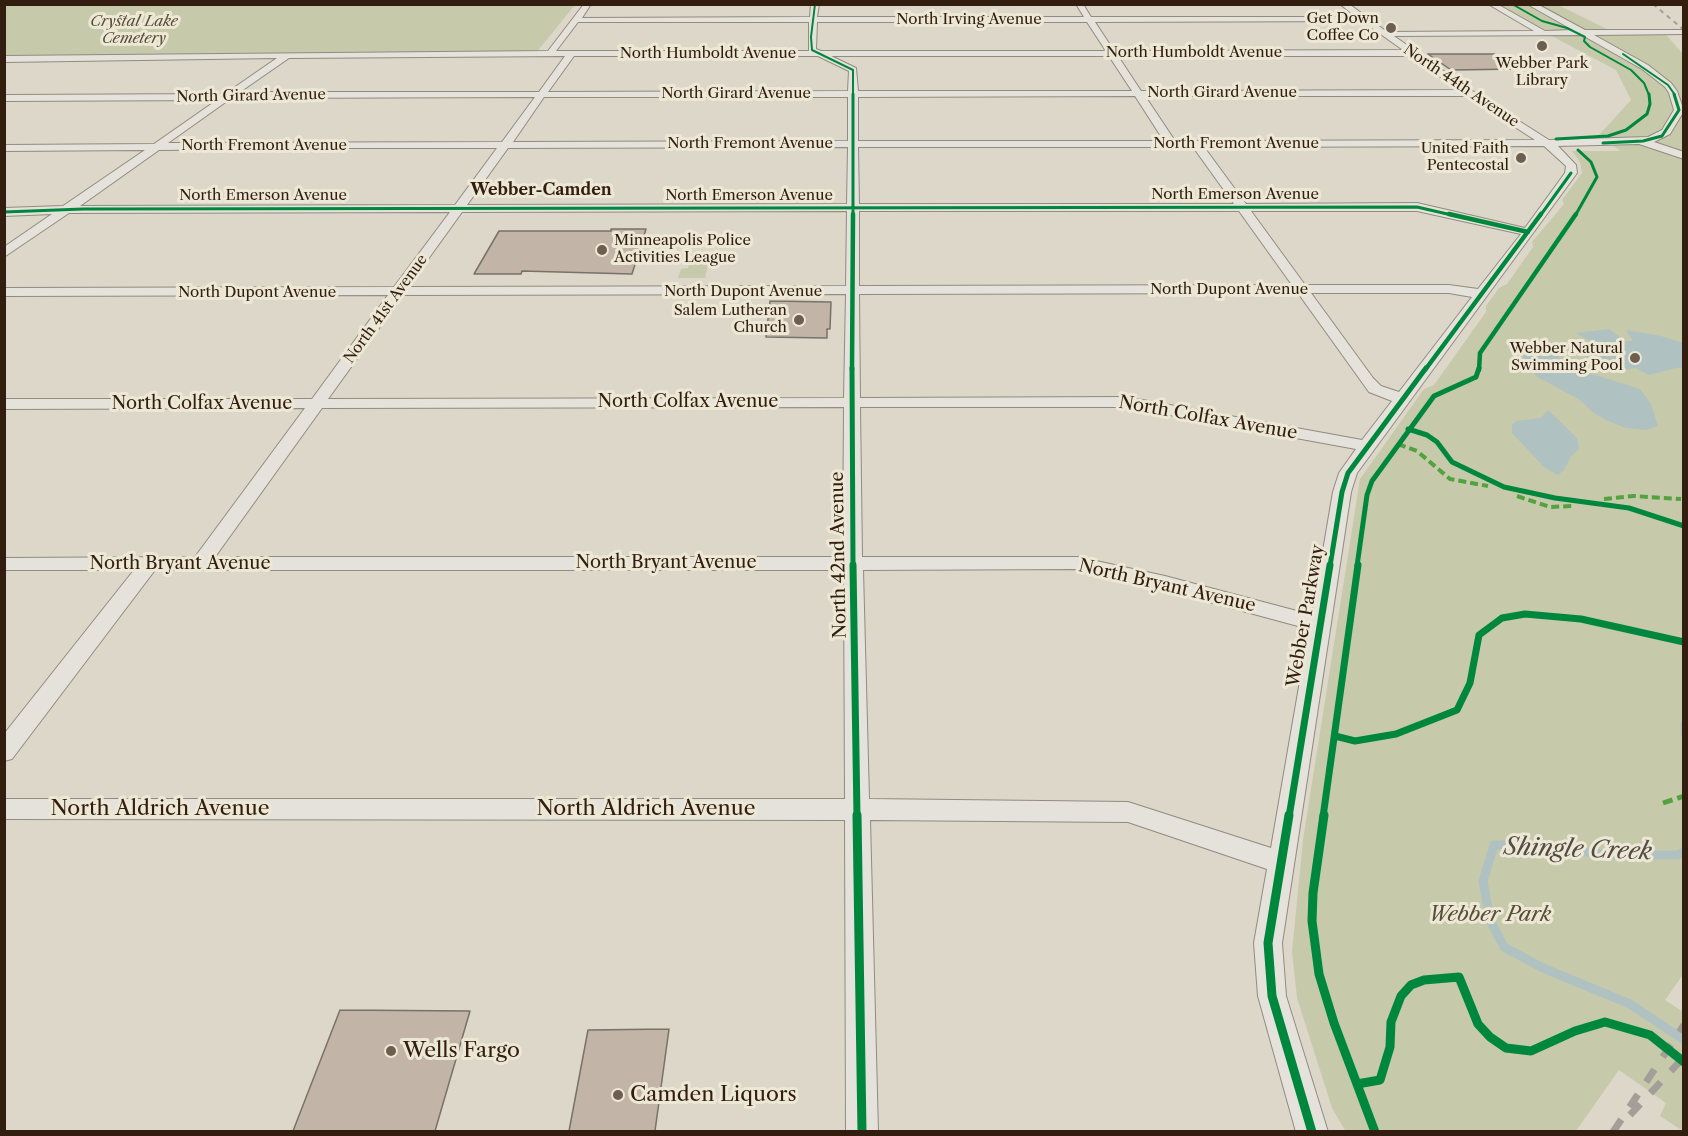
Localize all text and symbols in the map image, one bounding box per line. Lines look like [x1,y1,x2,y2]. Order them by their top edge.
place label: Get Down Coffee Co [1306,10,1379,45]
street label: North Irving Avenue [896,11,1042,29]
park label: Crystal Lake Cemetery [90,13,178,48]
marker: Get Down Coffee Co [1384,21,1398,35]
marker: Webber Park Library [1535,39,1549,53]
street label: North 44th Avenue [1400,41,1522,131]
street label: North Humboldt Avenue [1106,44,1282,62]
street label: North Humboldt Avenue [620,45,796,63]
place label: Webber Park Library [1496,55,1588,90]
street label: North Girard Avenue [1147,84,1297,102]
street label: North Girard Avenue [661,85,811,103]
street label: North Girard Avenue [176,86,326,106]
street label: North Fremont Avenue [667,135,833,153]
street label: North Fremont Avenue [1153,135,1319,153]
street label: North Fremont Avenue [181,137,347,155]
place label: United Faith Pentecostal [1421,140,1509,175]
marker: United Faith Pentecostal [1514,151,1528,165]
district label: Webber-Camden [470,180,612,200]
street label: North Emerson Avenue [1151,186,1319,204]
street label: North Emerson Avenue [179,187,347,205]
street label: North Emerson Avenue [665,187,833,205]
place label: Minneapolis Police Activities League [614,232,751,267]
marker: Minneapolis Police Activities League [595,243,609,257]
street label: North 41st Avenue [340,251,432,367]
street label: North Dupont Avenue [1150,281,1308,299]
street label: North Dupont Avenue [664,283,822,301]
street label: North Dupont Avenue [178,284,336,302]
place label: Salem Lutheran Church [674,302,787,337]
marker: Salem Lutheran Church [792,313,806,327]
place label: Webber Natural Swimming Pool [1510,340,1623,375]
marker: Webber Natural Swimming Pool [1628,351,1642,365]
street label: North Colfax Avenue [598,391,778,413]
street label: North Colfax Avenue [1117,392,1299,444]
street label: North Colfax Avenue [112,393,292,415]
street label: North 42nd Avenue [827,471,851,639]
street label: Webber Parkway [1283,543,1329,689]
street label: North Bryant Avenue [576,552,756,574]
street label: North Bryant Avenue [90,553,270,575]
street label: North Bryant Avenue [1076,555,1258,617]
street label: North Aldrich Avenue [51,796,269,822]
street label: North Aldrich Avenue [537,796,755,822]
water label: Shingle Creek [1504,833,1652,867]
park label: Webber Park [1429,902,1551,928]
place label: Wells Fargo [403,1038,520,1064]
marker: Wells Fargo [384,1044,398,1058]
place label: Camden Liquors [630,1082,797,1108]
marker: Camden Liquors [611,1088,625,1102]

